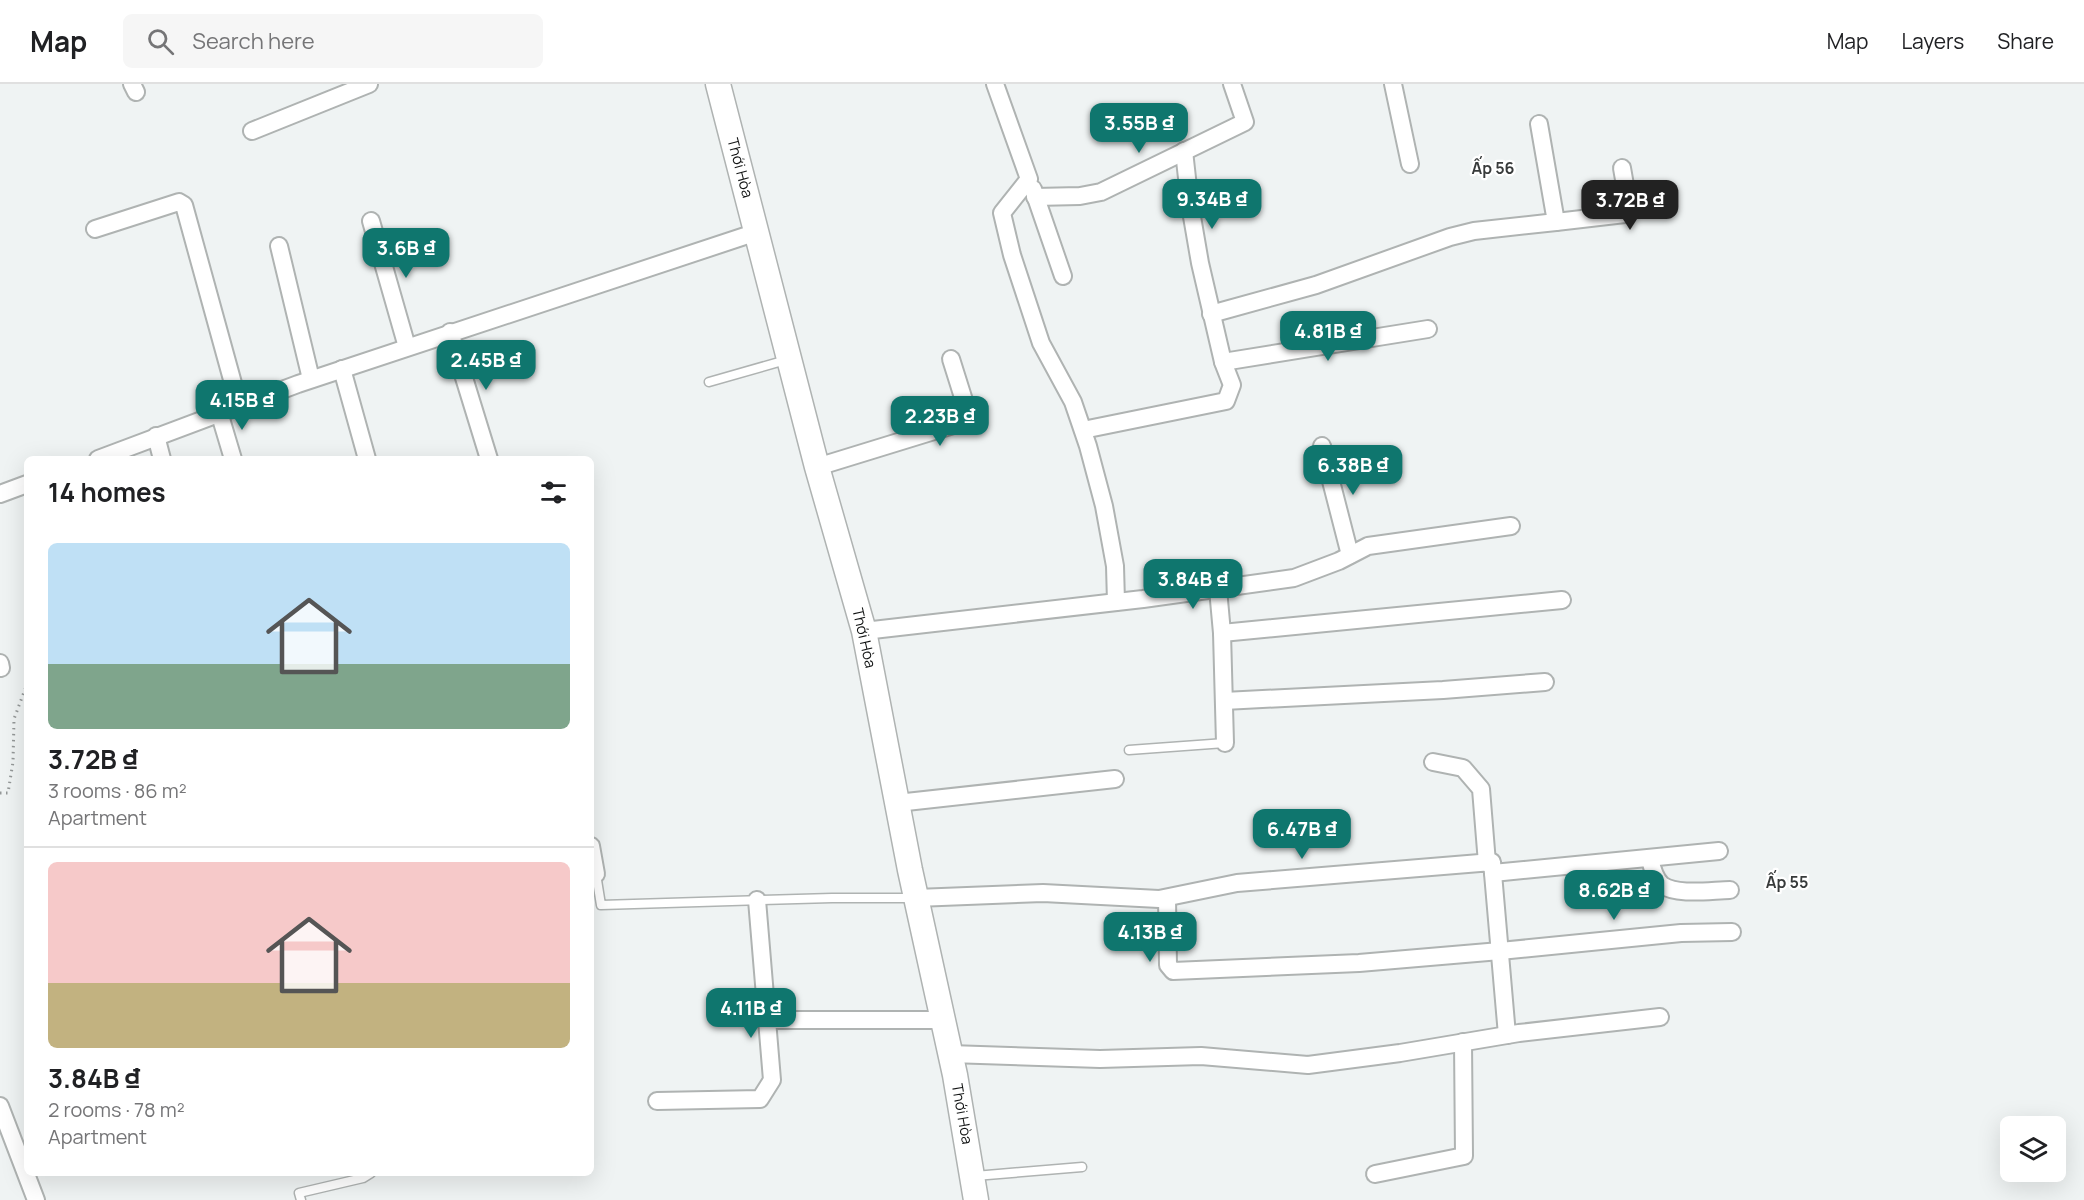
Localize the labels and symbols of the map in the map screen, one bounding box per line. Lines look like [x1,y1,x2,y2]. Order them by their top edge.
pin: 3.55B ₫ [1084,103,1194,154]
street label: Thới Hòa [722,136,759,200]
district label: Ấp 56 [1471,156,1515,179]
pin: 9.34B ₫ [1157,179,1267,230]
pin: 3.72B ₫ [1575,180,1685,231]
pin: 3.6B ₫ [357,228,455,279]
pin: 4.81B ₫ [1273,311,1383,362]
pin: 2.45B ₫ [431,340,541,391]
pin: 4.15B ₫ [187,380,297,431]
pin: 2.23B ₫ [885,396,995,447]
pin: 6.38B ₫ [1298,445,1408,496]
pin: 3.84B ₫ [1138,559,1248,610]
street label: Thới Hòa [847,606,882,670]
pin: 6.47B ₫ [1247,809,1357,860]
pin: 8.62B ₫ [1559,870,1669,921]
district label: Ấp 55 [1766,870,1808,893]
pin: 4.13B ₫ [1095,912,1205,963]
pin: 4.11B ₫ [696,988,806,1039]
street label: Thới Hòa [947,1082,978,1146]

